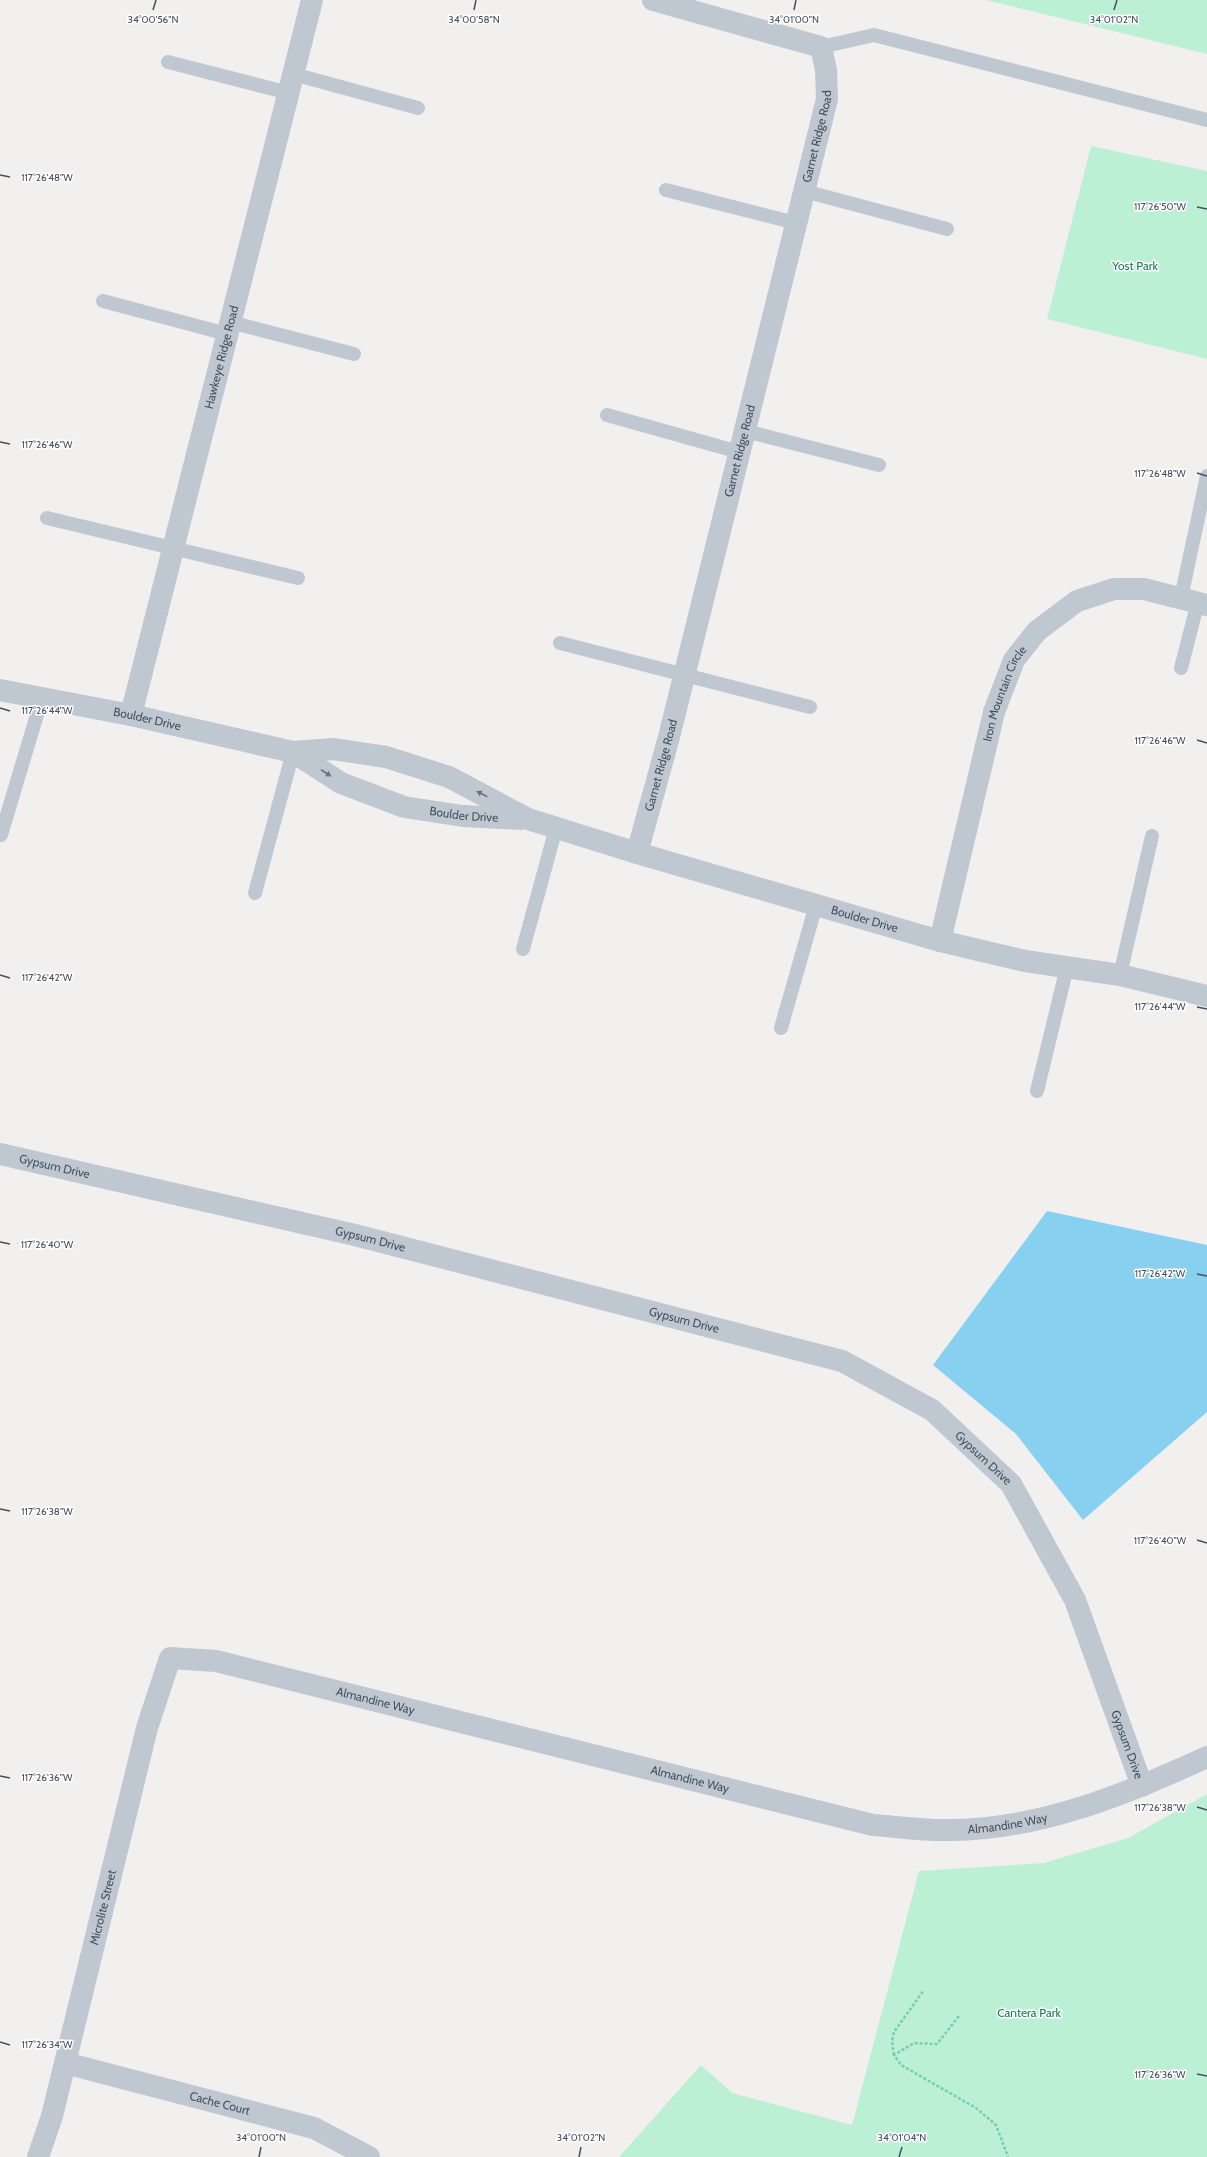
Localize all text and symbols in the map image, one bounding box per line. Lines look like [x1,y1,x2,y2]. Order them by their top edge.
text: 34°00'56"N [127,13,179,26]
text: 34°00'58"N [448,13,500,26]
text: 34°01'00"N [769,13,819,26]
text: 34°01'02"N [1090,13,1138,26]
street label: Garnet Ridge Road [799,90,834,184]
text: 117°26'48"W [21,171,73,184]
text: 117°26'50"W [1134,200,1187,213]
park label: Yost Park [1111,258,1158,273]
street label: Hawkeye Ridge Road [201,304,241,410]
street label: Garnet Ridge Road [721,403,758,499]
text: 117°26'46"W [21,438,73,451]
text: 117°26'48"W [1134,467,1186,480]
street label: Iron Mountain Circle [979,643,1029,743]
text: 117°26'44"W [21,704,73,717]
street label: Boulder Drive [112,704,183,733]
street label: Garnet Ridge Road [641,718,680,813]
text: 117°26'46"W [1134,734,1186,747]
one-way arrow [320,770,332,777]
one-way arrow [476,791,487,797]
street label: Boulder Drive [429,803,499,825]
street label: Boulder Drive [829,902,900,935]
text: 117°26'42"W [22,971,73,984]
text: 117°26'44"W [1134,1000,1186,1013]
street label: Gypsum Drive [18,1151,92,1181]
street label: Gypsum Drive [334,1223,407,1255]
text: 117°26'40"W [21,1238,74,1251]
text: 117°26'42"W [1135,1267,1186,1280]
street label: Gypsum Drive [647,1303,721,1336]
street label: Gypsum Drive [952,1428,1015,1488]
text: 117°26'38"W [21,1505,73,1518]
text: 117°26'40"W [1134,1534,1187,1547]
street label: Almandine Way [335,1683,416,1717]
street label: Gypsum Drive [1108,1708,1147,1781]
street label: Almandine Way [649,1762,731,1796]
text: 117°26'36"W [22,1771,73,1784]
text: 117°26'38"W [1134,1801,1186,1814]
street label: Almandine Way [967,1809,1049,1836]
street label: Microlite Street [86,1868,119,1947]
park label: Cantera Park [997,2005,1061,2020]
text: 117°26'34"W [22,2038,73,2051]
text: 117°26'36"W [1135,2068,1186,2081]
street label: Cache Court [188,2088,252,2118]
text: 34°01'00"N [236,2131,286,2144]
text: 34°01'02"N [557,2131,605,2144]
text: 34°01'04"N [878,2131,926,2144]

